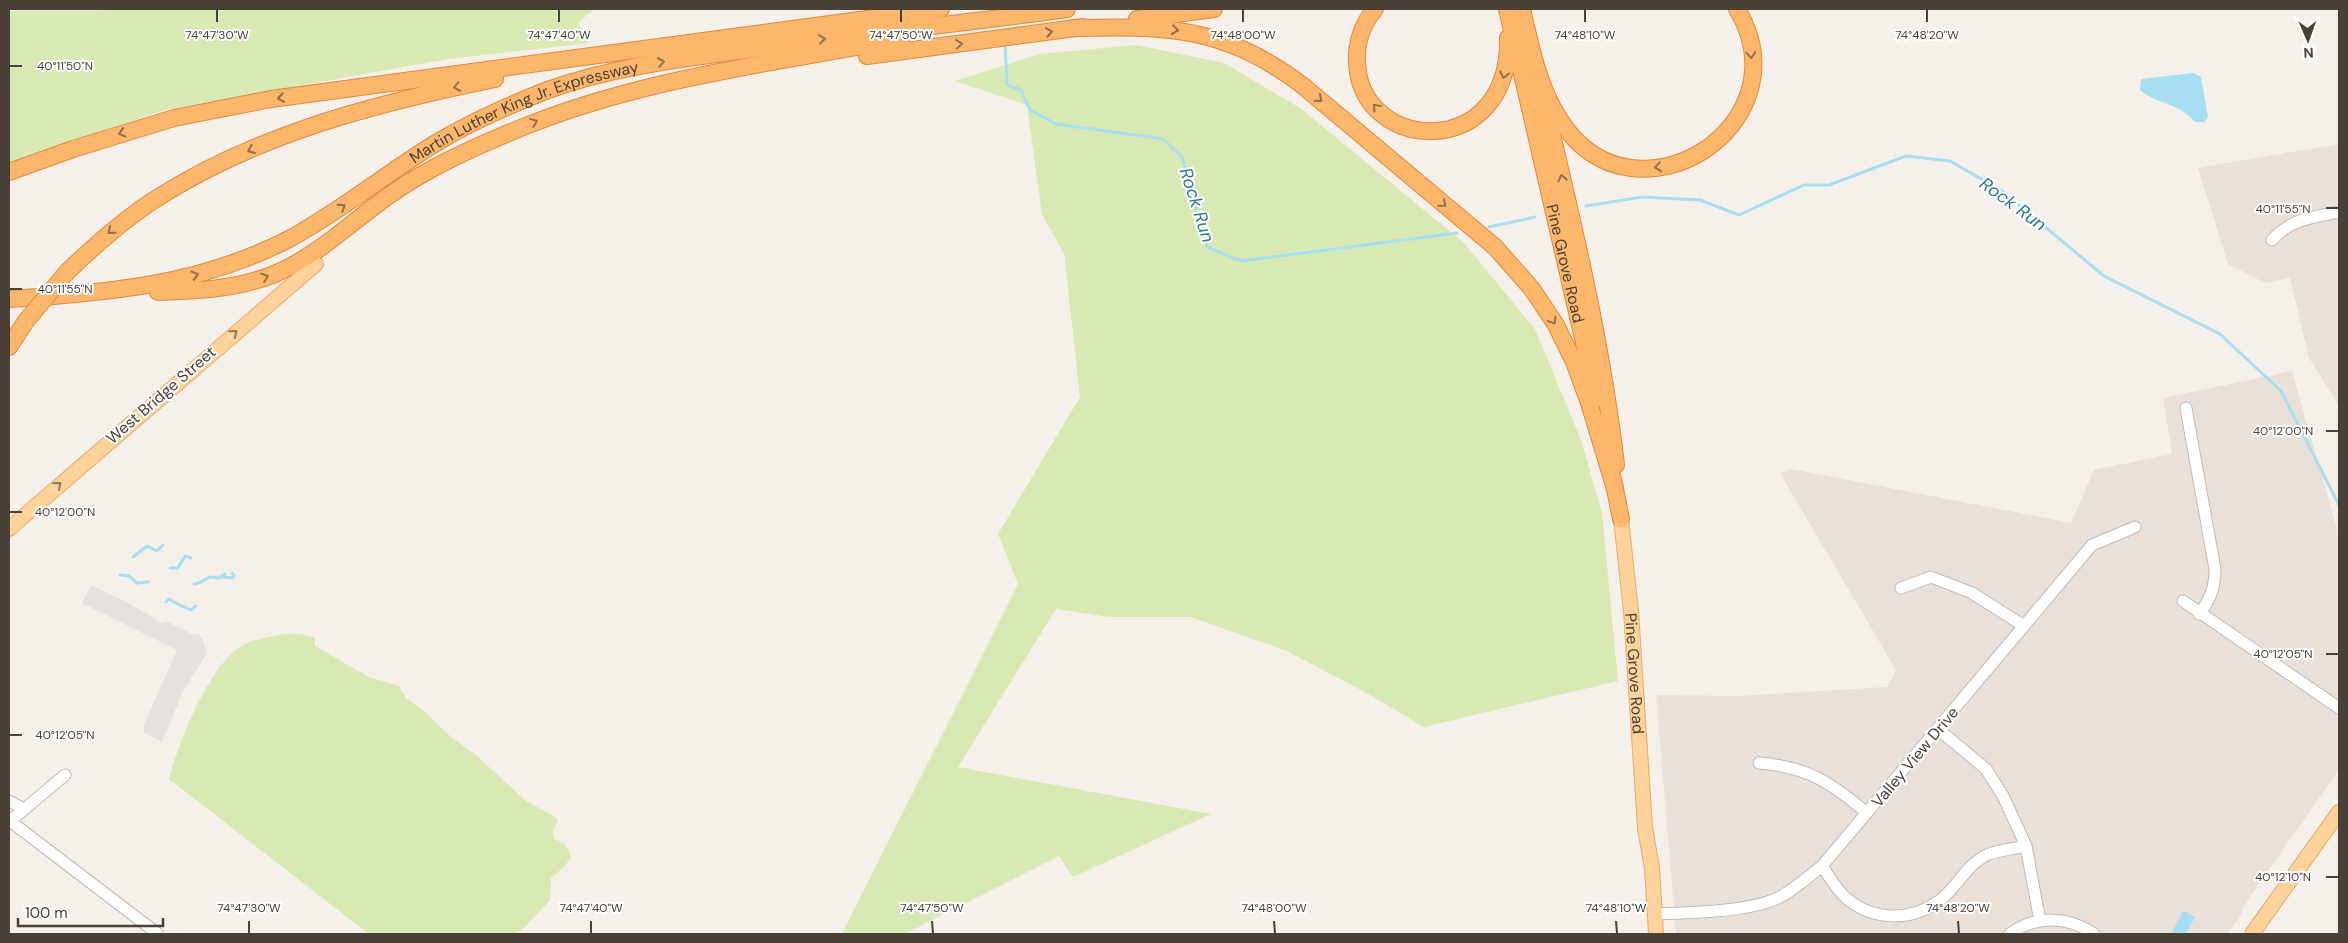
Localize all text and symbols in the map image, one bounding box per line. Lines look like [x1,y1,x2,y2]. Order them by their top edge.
north arrow [2283,15,2333,65]
one-way arrow [1170,24,1179,34]
text: 74°47'30"W [185,27,249,43]
text: 74°47'40"W [527,27,591,43]
text: 74°47'50"W [869,27,933,43]
one-way arrow [1044,27,1053,37]
text: 74°48'00"W [1210,27,1276,43]
text: 74°48'10"W [1555,27,1616,43]
text: 74°48'20"W [1895,27,1959,43]
one-way arrow [818,35,827,45]
one-way arrow [955,39,963,50]
text: N [2303,44,2314,62]
one-way arrow [1746,51,1757,59]
street label: Martin Luther King Jr. Expressway [405,56,640,168]
one-way arrow [657,57,666,67]
text: 40°11'50"N [37,58,93,74]
one-way arrow [1500,70,1510,78]
one-way arrow [452,81,461,92]
one-way arrow [276,92,285,102]
one-way arrow [1313,93,1322,102]
one-way arrow [1373,104,1382,113]
one-way arrow [529,118,538,129]
one-way arrow [119,127,127,137]
one-way arrow [247,143,256,154]
one-way arrow [1654,161,1662,172]
water label: Rock Run [1174,165,1220,245]
water label: Rock Run [1975,172,2051,236]
one-way arrow [1557,173,1568,182]
one-way arrow [1438,198,1447,207]
text: 40°11'55"N [2256,201,2310,217]
street label: Pine Grove Road [1542,202,1590,325]
one-way arrow [337,204,346,214]
one-way arrow [108,226,117,235]
one-way arrow [191,270,199,281]
one-way arrow [261,273,269,283]
text: 40°11'55"N [38,281,92,297]
one-way arrow [1547,316,1557,325]
one-way arrow [228,330,237,338]
street label: West Bridge Street [102,342,220,448]
text: 40°12'00"N [2253,423,2313,439]
one-way arrow [53,482,62,491]
text: 40°12'00"N [35,504,95,520]
street label: Pine Grove Road [1621,612,1649,734]
text: 40°12'05"N [2253,646,2313,662]
street label: Valley View Drive [1867,702,1963,812]
text: 40°12'05"N [35,727,95,743]
text: 40°12'10"N [2255,869,2311,885]
scale bar [18,896,162,928]
text: 74°47'30"W [217,900,281,916]
text: 74°47'40"W [559,900,623,916]
text: 74°47'50"W [900,900,964,916]
text: 74°48'00"W [1241,900,1307,916]
text: 74°48'10"W [1586,900,1647,916]
text: 74°48'20"W [1926,900,1990,916]
text: 100 m [25,903,68,923]

